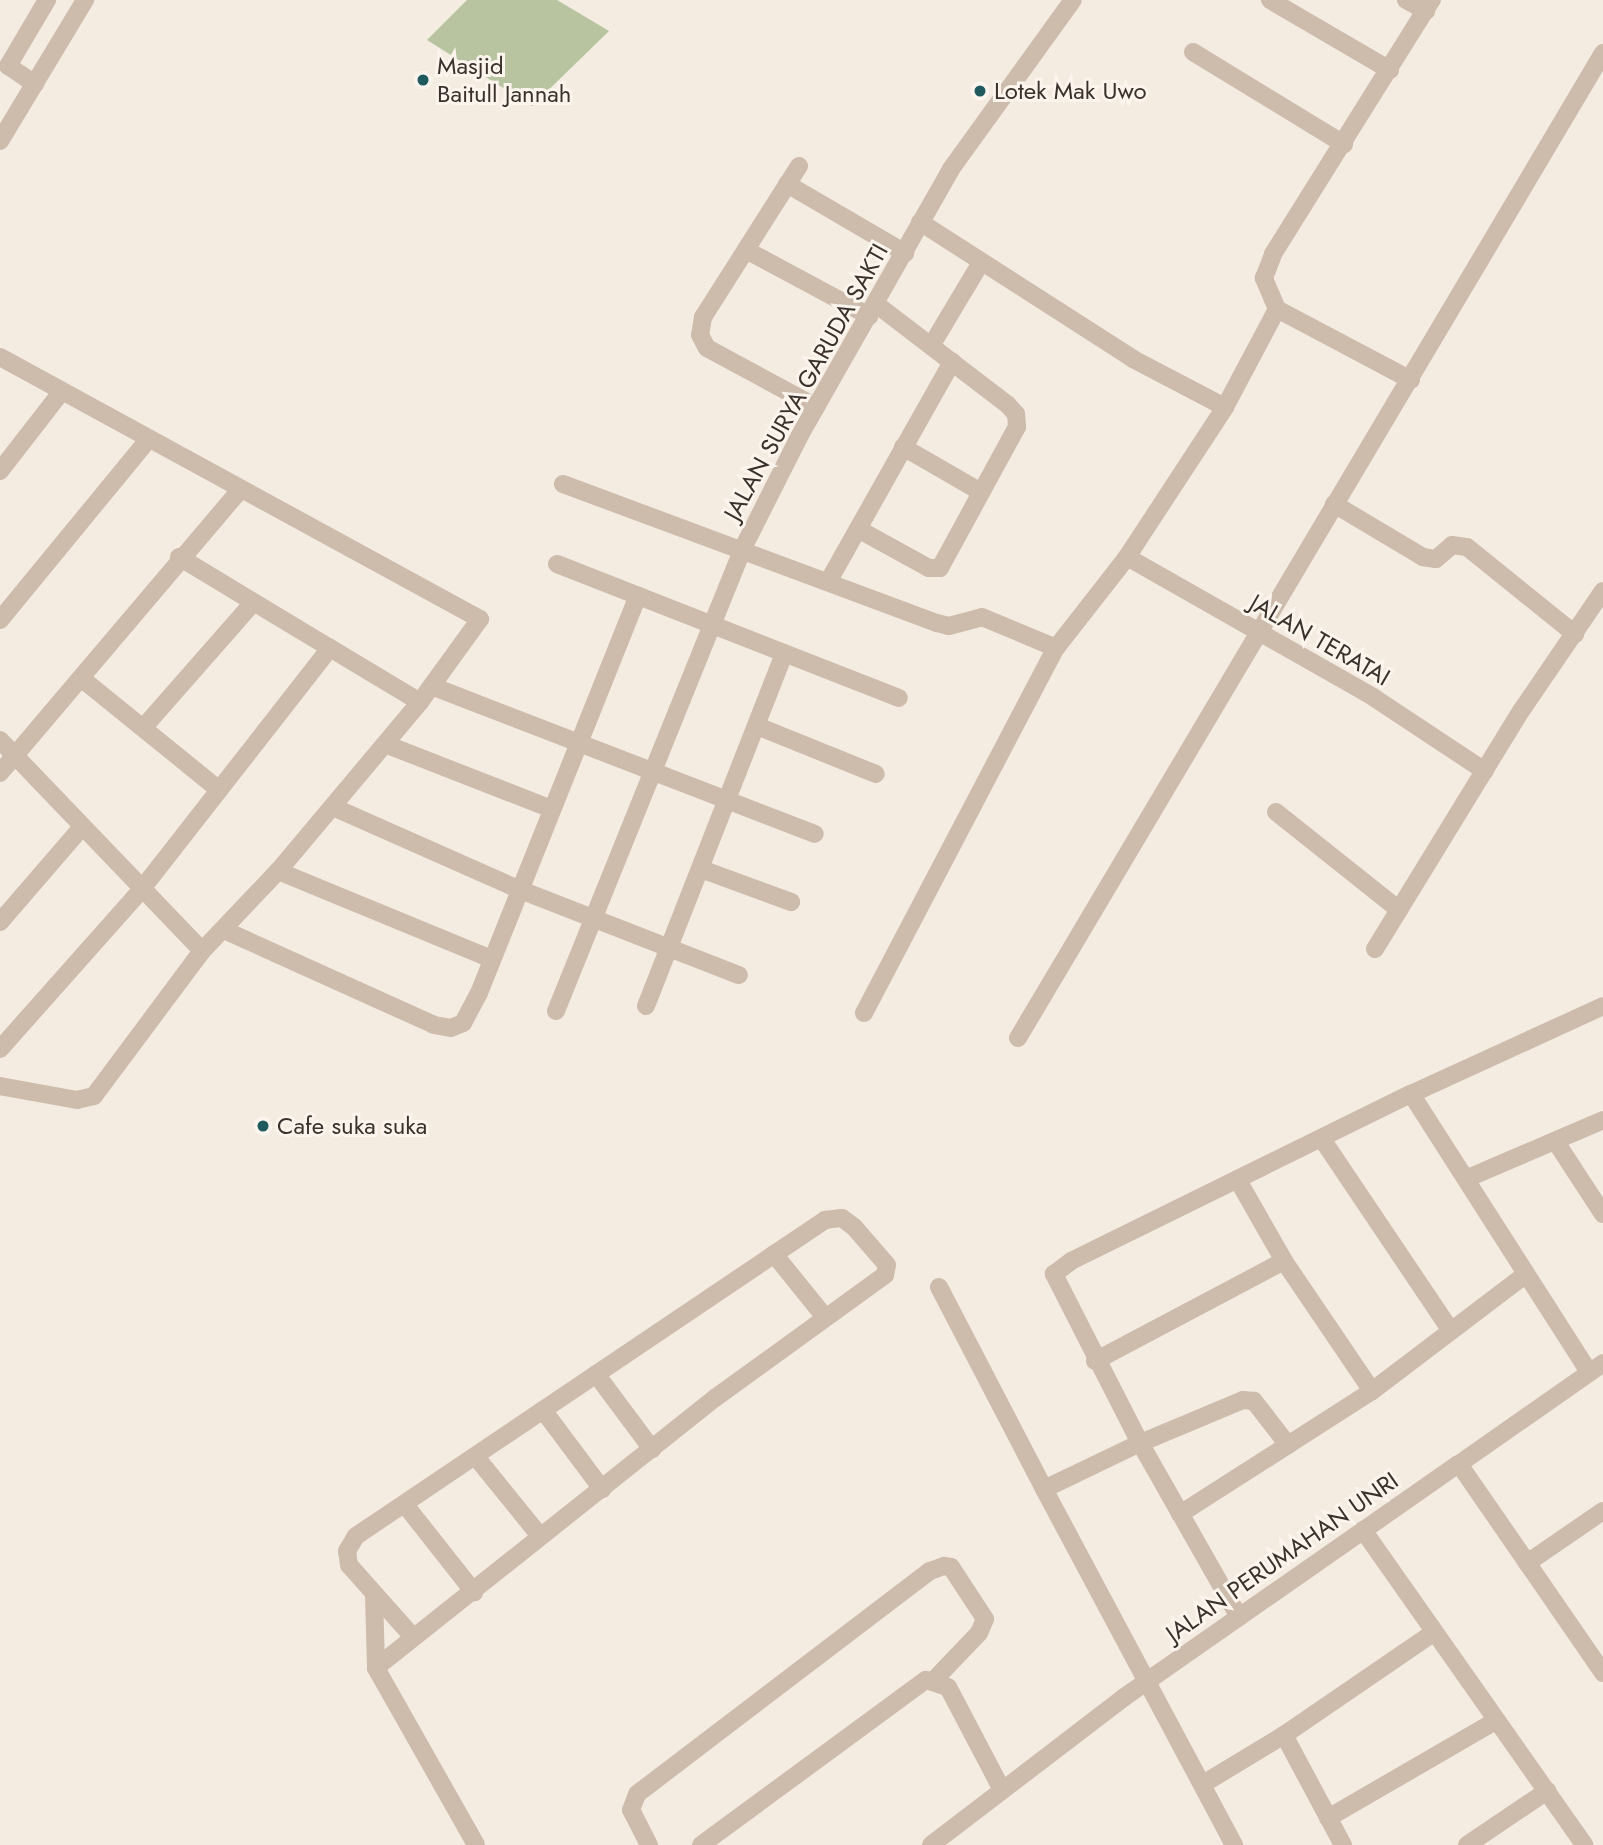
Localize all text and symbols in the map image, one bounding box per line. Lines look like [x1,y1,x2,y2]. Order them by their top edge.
place label: Masjid Baitull Jannah [437,52,571,108]
marker: Masjid Baitull Jannah [415,72,431,88]
place label: Lotek Mak Uwo [994,77,1147,105]
marker: Lotek Mak Uwo [972,83,988,99]
street label: JALAN SURYA GARUDA SAKTI [718,239,894,525]
street label: JALAN TERATAI [1245,588,1395,692]
place label: Cafe suka suka [277,1112,427,1140]
marker: Cafe suka suka [255,1118,271,1134]
street label: JALAN PERUMAHAN UNRI [1160,1466,1404,1648]

